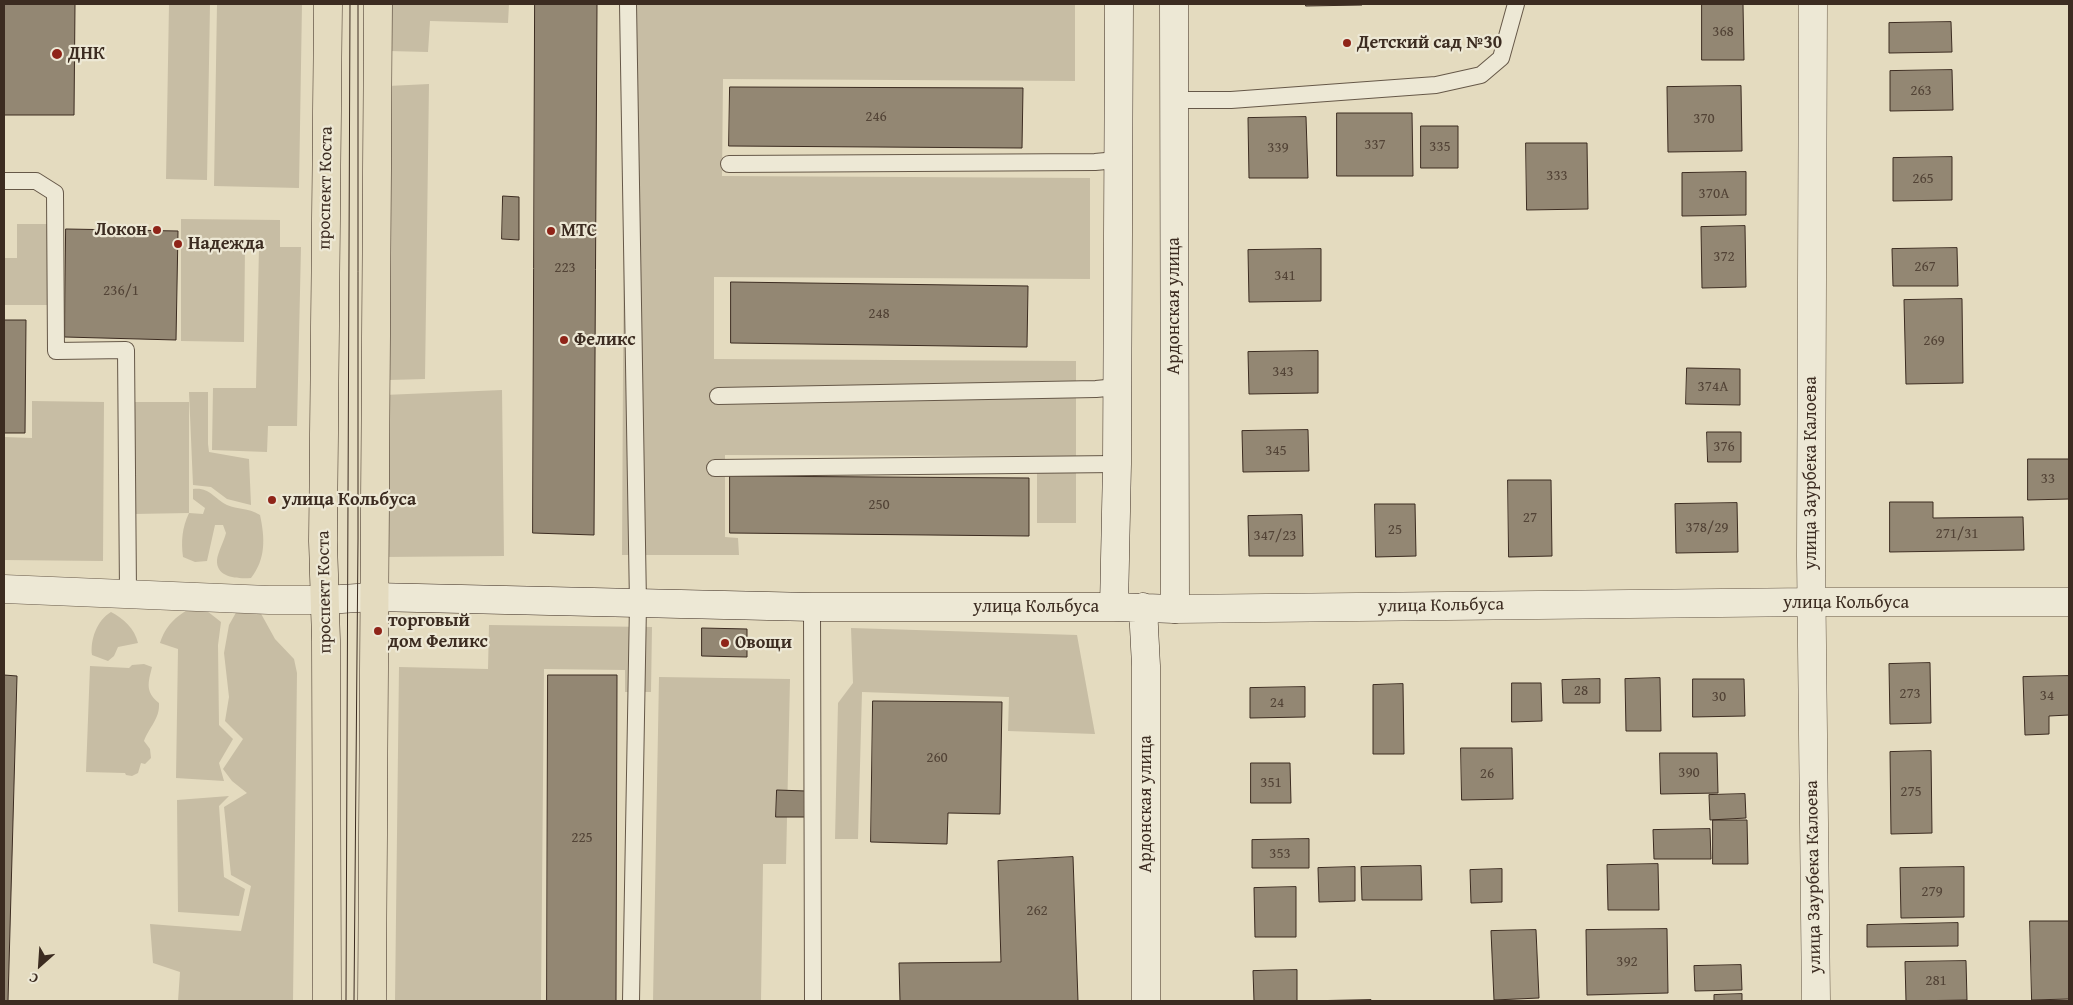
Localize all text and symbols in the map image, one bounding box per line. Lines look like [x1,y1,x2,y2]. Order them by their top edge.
house number: 368 [1712,23,1734,41]
place label: Детский сад №30 [1357,32,1502,54]
marker: Детский сад №30 [1341,37,1353,49]
place label: ДНК [68,43,105,65]
marker: ДНК [50,47,64,61]
house number: 263 [1910,82,1932,100]
house number: 246 [865,108,887,126]
house number: 370 [1693,110,1715,128]
street label: проспект Коста [314,126,338,250]
house number: 337 [1364,136,1386,154]
house number: 335 [1429,138,1451,156]
house number: 339 [1267,139,1289,157]
house number: 333 [1546,167,1568,185]
house number: 265 [1912,170,1934,188]
house number: 370А [1699,185,1729,203]
place label: Локон [94,219,147,241]
place label: МТС [561,220,597,242]
marker: Локон [151,224,163,236]
marker: МТС [545,225,557,237]
place label: Надежда [188,233,264,255]
street label: Ардонская улица [1163,237,1185,375]
marker: Надежда [172,238,184,250]
house number: 372 [1713,248,1735,266]
house number: 267 [1914,258,1936,276]
house number: 223 [554,259,576,277]
house number: 341 [1274,267,1296,285]
house number: 236/1 [103,282,139,300]
house number: 248 [868,305,890,323]
place label: Феликс [574,329,636,351]
house number: 269 [1923,332,1945,350]
marker: Феликс [558,334,570,346]
house number: 343 [1272,363,1294,381]
street label: улица Заурбека Калоева [1800,376,1822,570]
house number: 374А [1698,378,1728,396]
house number: 376 [1713,438,1735,456]
house number: 345 [1265,442,1287,460]
house number: 33 [2041,470,2055,488]
place label: улица Кольбуса [282,489,416,511]
marker: улица Кольбуса [266,494,278,506]
house number: 250 [868,496,890,514]
house number: 27 [1523,509,1537,527]
house number: 378/29 [1685,519,1729,537]
house number: 25 [1388,521,1402,539]
house number: 271/31 [1935,525,1979,543]
house number: 347/23 [1253,527,1297,545]
street label: проспект Коста [313,530,337,654]
street label: улица Кольбуса [1783,592,1909,614]
street label: улица Кольбуса [1378,594,1504,618]
street label: улица Кольбуса [973,596,1099,618]
place label: торговый дом Феликс [388,610,488,652]
marker: торговый дом Феликс [372,625,384,637]
place label: Овощи [735,632,792,654]
marker: Овощи [719,637,731,649]
house number: 28 [1574,682,1588,700]
house number: 273 [1899,685,1921,703]
house number: 34 [2040,687,2054,705]
house number: 30 [1712,688,1726,706]
house number: 24 [1270,694,1284,712]
street label: Ардонская улица [1135,735,1157,873]
house number: 260 [926,749,948,767]
house number: 390 [1678,764,1700,782]
house number: 26 [1480,765,1494,783]
house number: 351 [1260,774,1282,792]
street label: улица Заурбека Калоева [1802,780,1826,974]
house number: 275 [1900,783,1922,801]
house number: 225 [571,829,593,847]
house number: 353 [1269,845,1291,863]
house number: 279 [1921,883,1943,901]
house number: 262 [1026,902,1048,920]
north arrow [15,940,65,990]
house number: 392 [1616,953,1638,971]
text: С [25,968,41,989]
house number: 281 [1925,972,1947,990]

